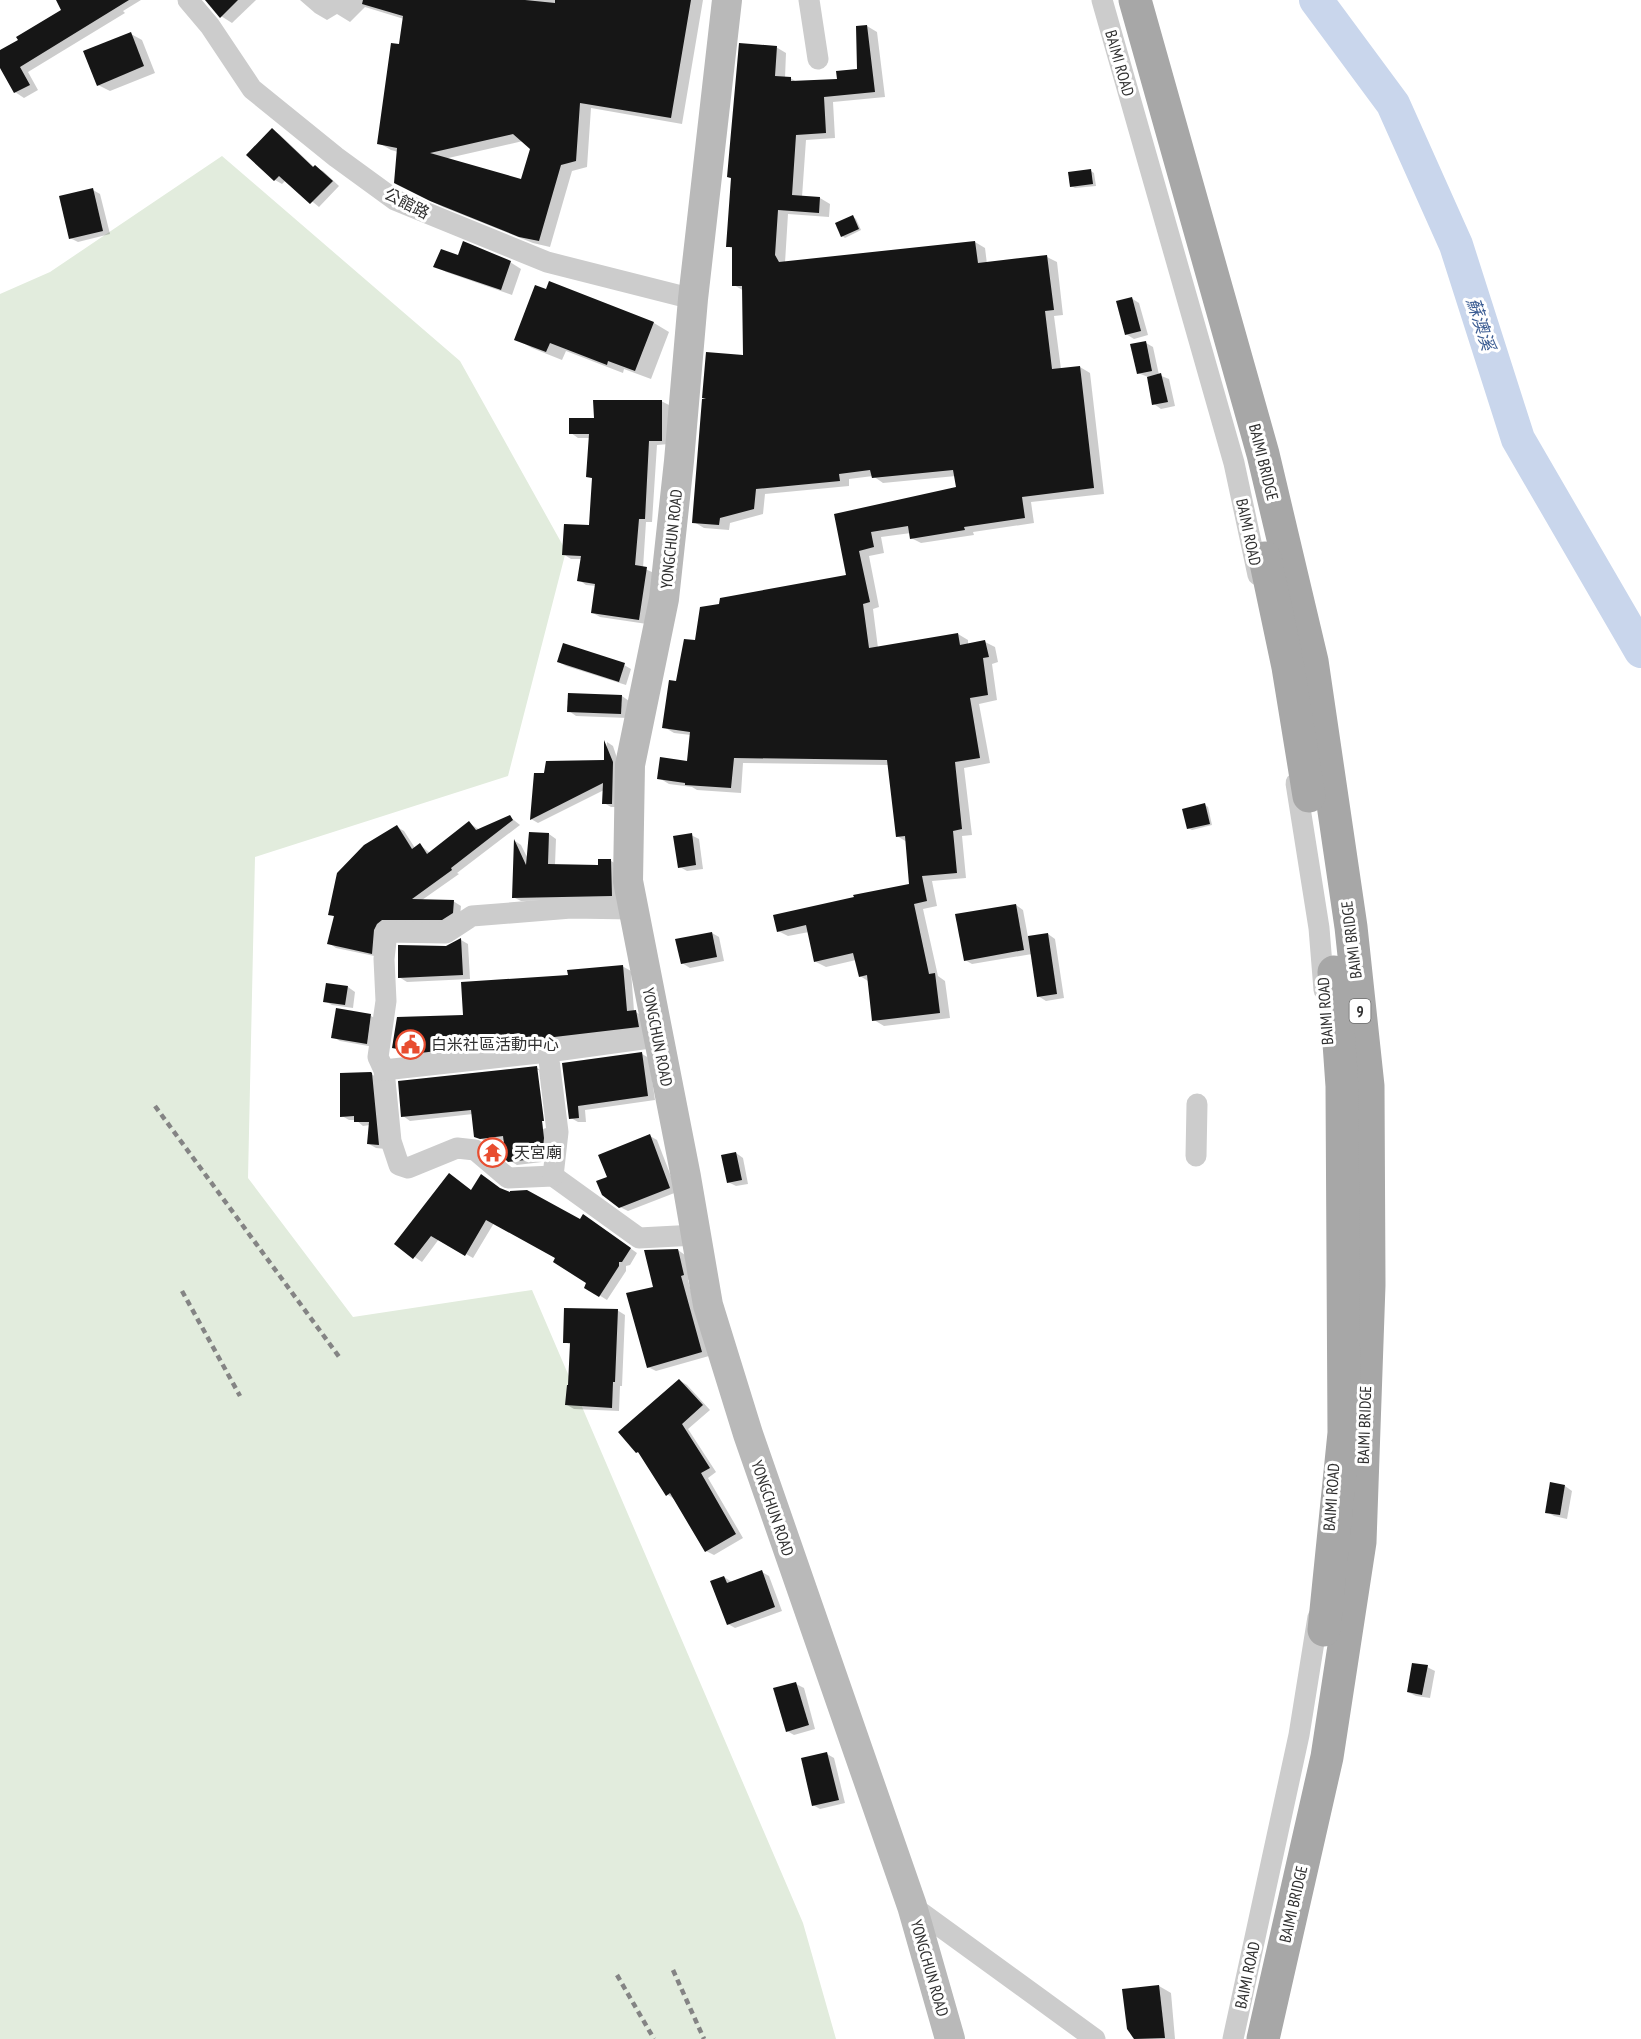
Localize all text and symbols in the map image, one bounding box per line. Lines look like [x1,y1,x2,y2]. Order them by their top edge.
street label: BAIMI ROAD [1101,28,1139,98]
street label: 公館路 [381,183,433,223]
water label: 蘇澳溪 [1462,295,1501,356]
street label: BAIMI BRIDGE [1245,422,1283,502]
street label: YONGCHUN ROAD [656,488,686,590]
street label: BAIMI ROAD [1232,497,1266,567]
street label: BAIMI BRIDGE [1336,900,1366,980]
street label: BAIMI ROAD [1313,976,1337,1046]
street label: YONGCHUN ROAD [639,986,677,1088]
road number: 9 [1350,999,1370,1023]
public building icon: 白米社區活動中心 [394,1028,426,1060]
place label: 白米社區活動中心 [431,1034,559,1054]
temple icon: 天宮廟 [477,1136,509,1168]
place label: 天宮廟 [514,1142,562,1162]
street label: BAIMI BRIDGE [1353,1385,1375,1464]
street label: YONGCHUN ROAD [747,1458,799,1558]
street label: BAIMI ROAD [1319,1462,1343,1532]
street label: BAIMI BRIDGE [1274,1864,1312,1944]
street label: YONGCHUN ROAD [907,1917,953,2019]
street label: BAIMI ROAD [1230,1940,1264,2010]

